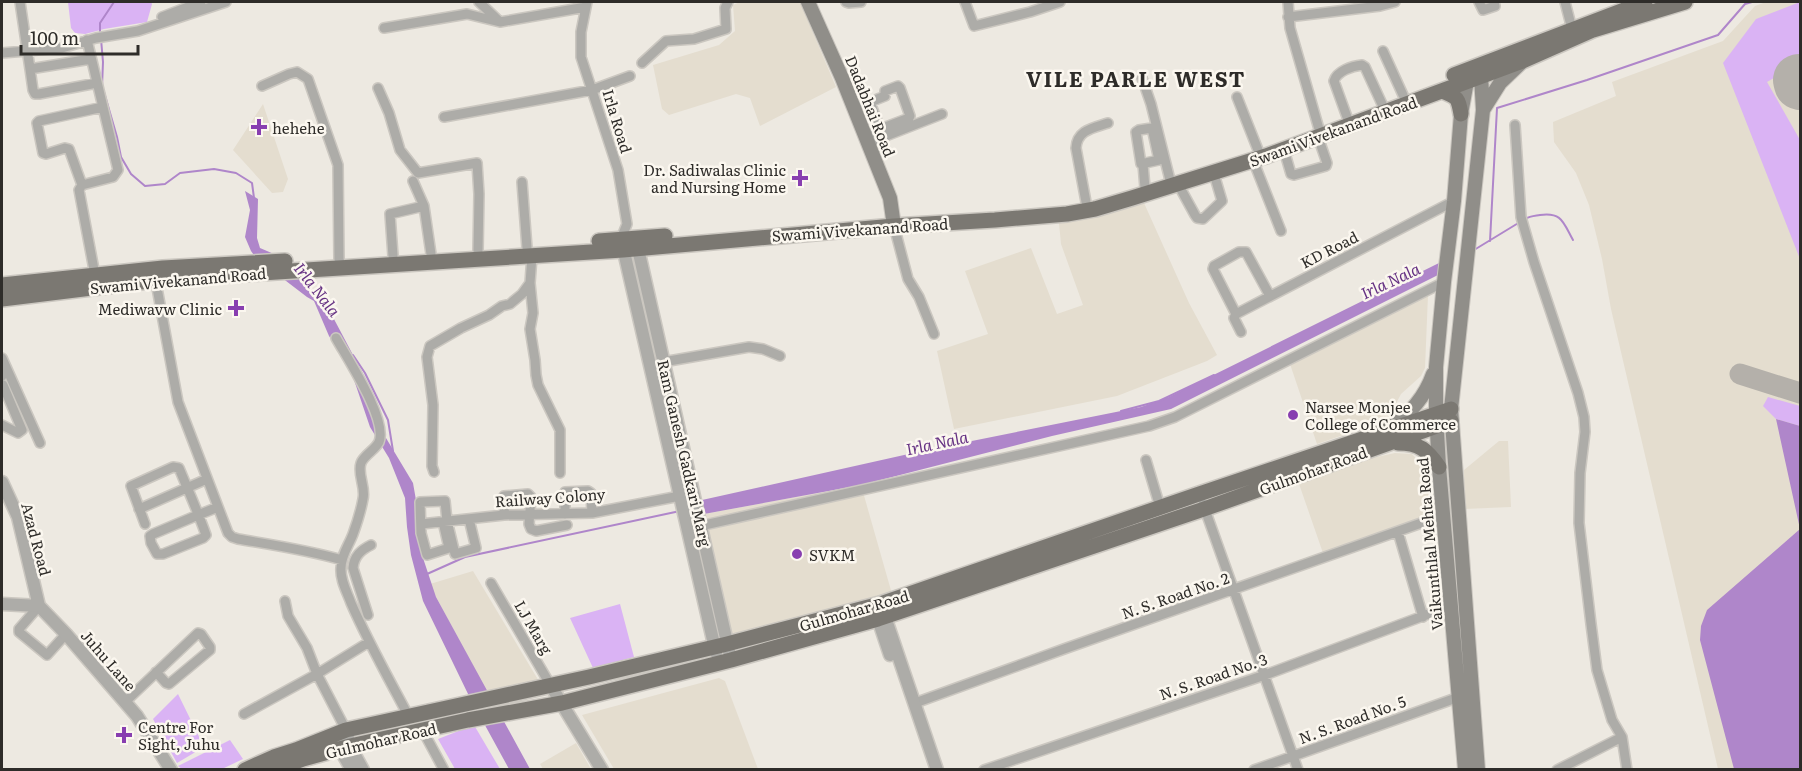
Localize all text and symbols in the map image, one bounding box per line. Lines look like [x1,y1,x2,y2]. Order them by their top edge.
scale bar [21,18,138,56]
text: 100 m [30,24,79,51]
street label: Dadabhai Road [840,52,902,160]
district label: VILE PARLE WEST [1026,62,1246,93]
street label: Irla Road [597,86,639,156]
street label: Swami Vivekanand Road [1246,90,1420,172]
place label: hehehe [272,116,325,139]
marker: hehehe [250,118,268,136]
place label: Dr. Sadiwalas Clinic and Nursing Home [643,158,787,198]
marker: Dr. Sadiwalas Clinic and Nursing Home [791,169,809,187]
street label: Swami Vivekanand Road [771,211,949,247]
street label: KD Road [1296,225,1362,273]
water label: Irla Nala [1356,255,1424,304]
water label: Irla Nala [289,257,347,322]
street label: Swami Vivekanand Road [89,261,267,299]
place label: Mediwavw Clinic [98,297,223,320]
marker: Mediwavw Clinic [227,299,245,317]
street label: Ram Ganesh Gadkari Marg [652,357,718,549]
place label: Narsee Monjee College of Commerce [1305,395,1456,435]
marker: Narsee Monjee College of Commerce [1286,408,1300,422]
water label: Irla Nala [904,424,971,460]
street label: Gulmohar Road [1256,440,1370,500]
street label: Vaikunthlal Mehta Road [1410,457,1448,631]
street label: Railway Colony [494,482,606,512]
street label: Azad Road [16,500,58,578]
place label: SVKM [809,543,855,566]
marker: SVKM [790,547,804,561]
street label: N. S. Road No. 2 [1118,566,1232,624]
street label: Gulmohar Road [796,583,912,637]
street label: LJ Marg [509,596,559,659]
street label: Juhu Lane [76,624,142,696]
street label: N. S. Road No. 3 [1156,647,1270,705]
street label: N. S. Road No. 5 [1295,689,1409,749]
place label: Centre For Sight, Juhu [138,715,221,755]
street label: Gulmohar Road [323,716,439,764]
marker: Centre For Sight, Juhu [115,726,133,744]

